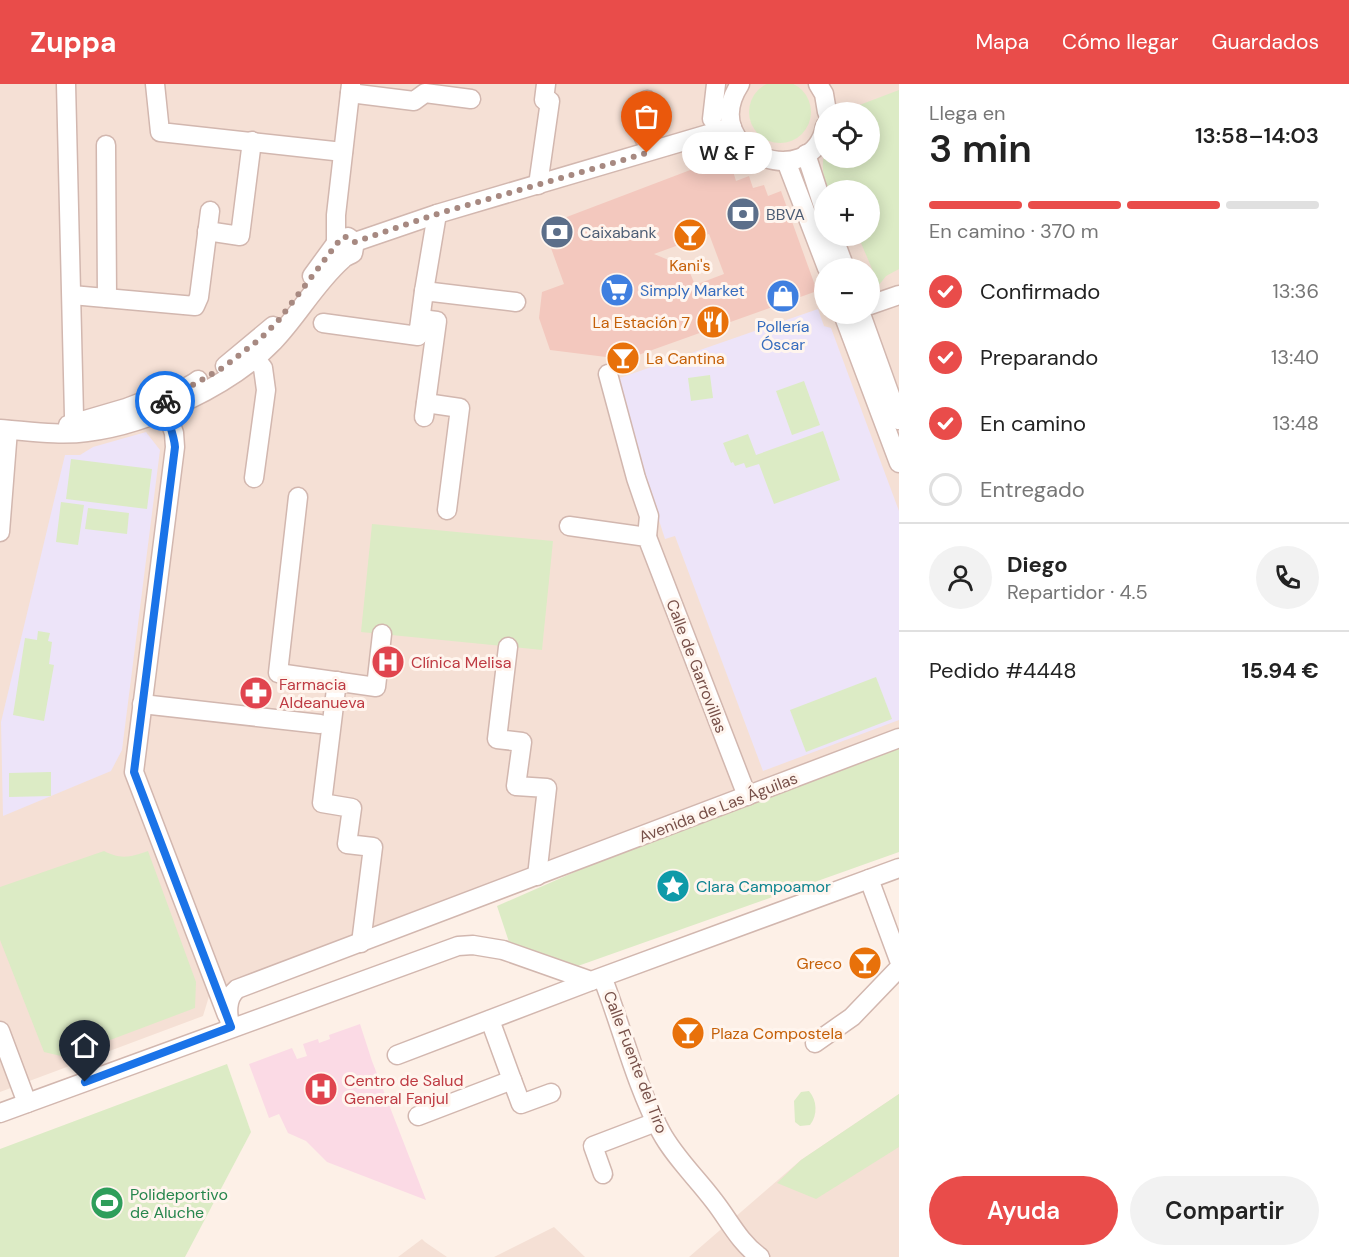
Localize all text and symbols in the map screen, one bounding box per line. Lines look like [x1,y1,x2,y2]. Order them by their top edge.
text: Zuppa [30,24,117,61]
text: Mapa [975,28,1029,56]
text: Cómo llegar [1062,28,1179,56]
text: Guardados [1212,28,1319,56]
pin [621,91,672,153]
icon: bag [630,100,663,133]
text: Llega en [929,100,1006,126]
map controls [814,102,880,324]
button: locate [814,102,880,168]
text: 13:58–14:03 [1195,121,1319,150]
text: 3 min [929,123,1032,174]
callout: W & F [683,132,773,174]
text: W & F [699,140,755,166]
button: + [814,180,880,246]
bank icon: BBVA [725,196,761,232]
place label: BBVA [766,204,805,225]
bank icon: Caixabank [539,214,575,250]
bar icon: Kani's [672,217,708,253]
text: En camino · 370 m [929,218,1099,244]
place label: Caixabank [580,222,657,243]
place label: Kani's [669,255,711,276]
button: − [814,258,880,324]
supermarket icon: Simply Market [599,272,635,308]
icon: check [929,275,962,308]
text: Confirmado [980,277,1100,306]
shop icon: Pollería Óscar [765,278,801,314]
text: 13:36 [1273,278,1319,304]
place label: Simply Market [640,280,745,301]
restaurant icon: La Estación 7 [695,304,731,340]
place label: La Estación 7 [592,312,690,333]
place label: Pollería Óscar [757,316,809,355]
bar icon: La Cantina [605,340,641,376]
icon: check [929,341,962,374]
text: Preparando [980,343,1098,372]
text: 13:40 [1271,344,1319,370]
place label: La Cantina [646,348,725,369]
courier [135,371,195,431]
icon: bike [149,385,182,418]
icon: check [929,407,962,440]
text: En camino [980,409,1086,438]
text: 13:48 [1273,410,1319,436]
text: Entregado [980,475,1085,504]
button: person [929,546,992,609]
button: phone [1256,546,1319,609]
text: Diego [1007,550,1068,579]
text: Repartidor · 4.5 [1007,579,1148,605]
street label: Calle de Garrovillas [661,596,732,736]
hospital icon: Clínica Melisa [370,644,406,680]
place label: Clínica Melisa [411,652,511,673]
text: Pedido #4448 [929,656,1077,685]
text: 15.94 € [1242,656,1319,685]
place label: Farmacia Aldeanueva [279,674,365,713]
pharmacy icon: Farmacia Aldeanueva [238,675,274,711]
street label: Avenida de Las Águilas [636,767,801,847]
place icon: Clara Campoamor [655,868,691,904]
place label: Clara Campoamor [696,876,831,897]
bar icon: Greco [847,945,883,981]
place label: Greco [797,953,842,974]
street label: Calle Fuente del Tiro [599,988,672,1136]
bar icon: Plaza Compostela [670,1015,706,1051]
pin [59,1020,110,1082]
place label: Plaza Compostela [711,1023,843,1044]
icon: home [68,1029,101,1062]
place label: Centro de Salud General Fanjul [344,1070,464,1109]
hospital icon: Centro de Salud General Fanjul [303,1071,339,1107]
button: Ayuda [929,1176,1118,1245]
button: Compartir [1130,1176,1319,1245]
place label: Polideportivo de Aluche [130,1184,228,1223]
sports icon: Polideportivo de Aluche [89,1185,125,1221]

